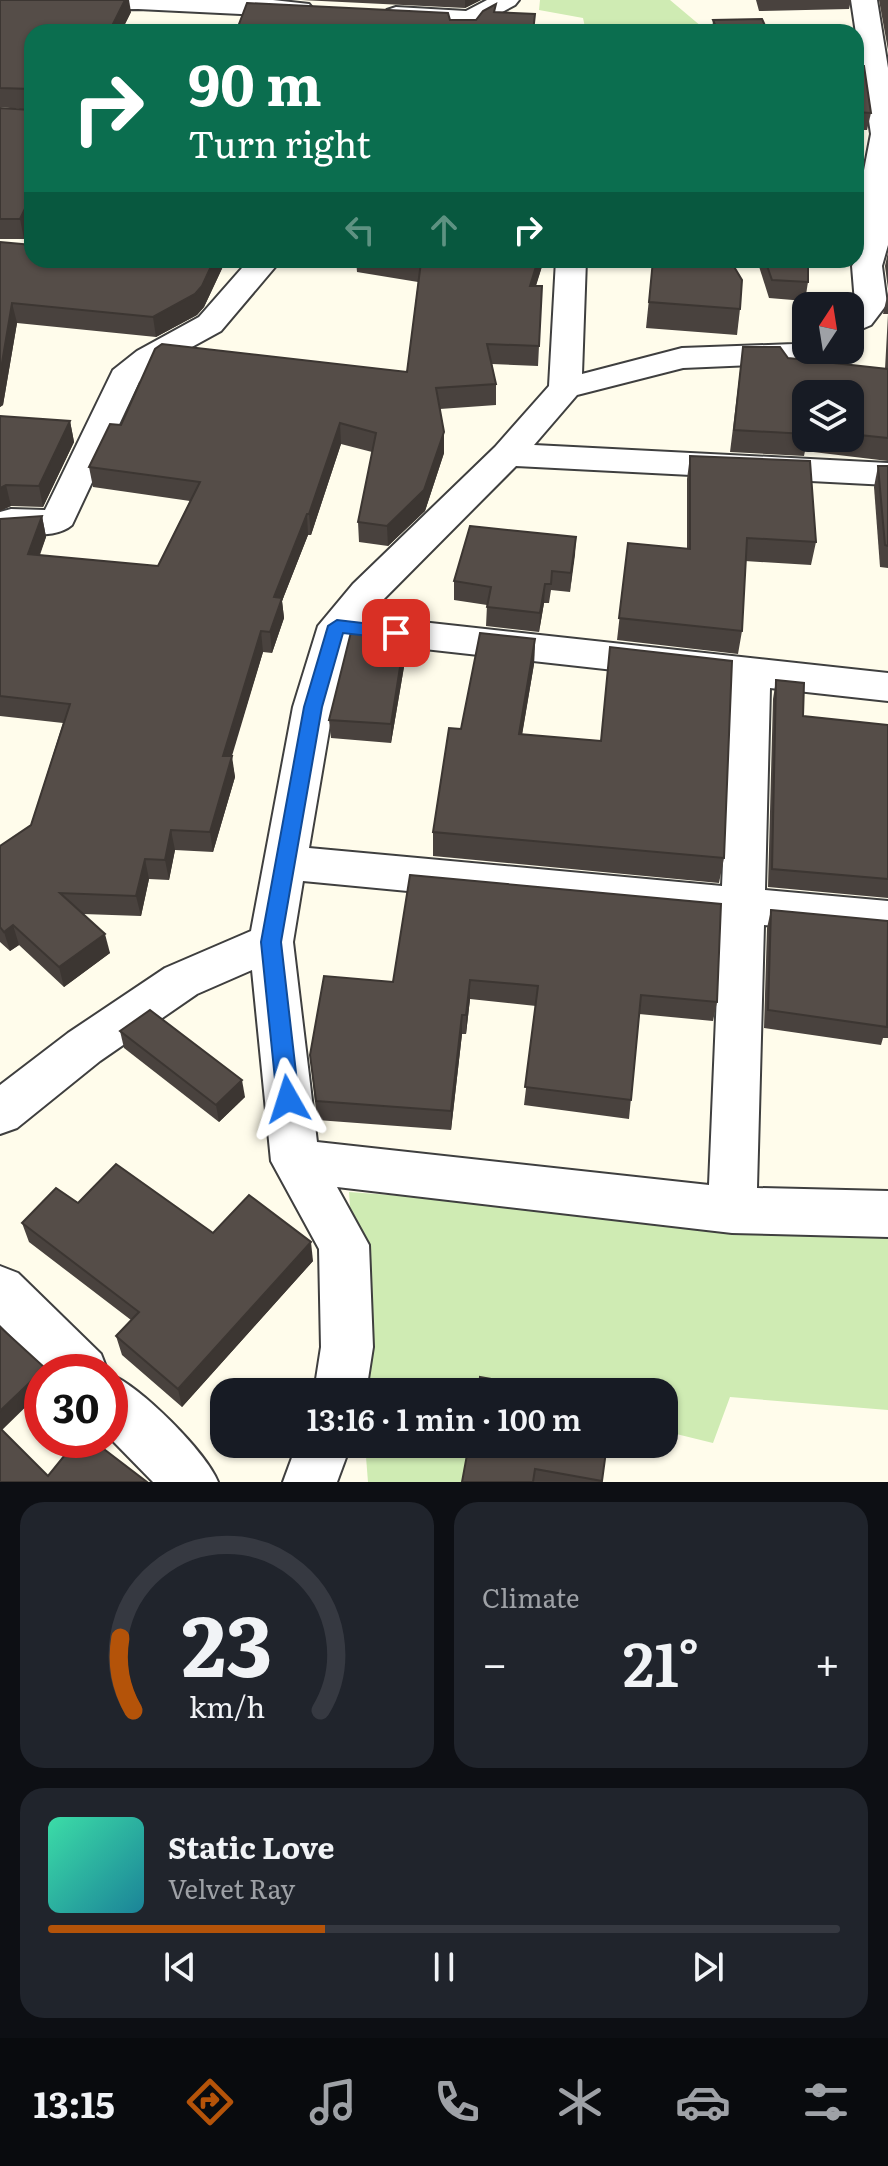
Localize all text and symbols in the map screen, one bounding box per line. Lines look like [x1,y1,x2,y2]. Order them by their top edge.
text: 90 m [188,40,322,123]
icon: right [56,56,160,160]
text: Turn right [188,116,371,169]
icon: left [338,208,382,252]
icon: ahead [422,208,466,252]
icon: right [506,208,550,252]
north arrow [792,292,864,364]
map controls [792,292,864,452]
button: layers [792,380,864,452]
pin [362,599,430,667]
icon: arrive [374,611,418,655]
position arrow [246,1057,330,1141]
speed limit sign: 30 [24,1354,128,1458]
text: 13:16 · 1 min · 100 m [307,1396,581,1440]
text: Climate [482,1577,580,1616]
text: 23 [181,1579,273,1703]
text: 21° [623,1616,699,1705]
text: − [482,1628,508,1694]
text: + [814,1628,840,1694]
text: km/h [189,1684,265,1727]
text: Static Love [168,1824,335,1868]
text: Velvet Ray [168,1868,295,1907]
icon: previous [158,1945,202,1989]
icon: pause [422,1945,466,1989]
icon: next [686,1945,730,1989]
icon: directions [182,2074,238,2130]
icon: music [305,2074,361,2130]
icon: phone [429,2074,485,2130]
icon: climate [552,2074,608,2130]
icon: car [675,2074,731,2130]
icon: filters [798,2074,854,2130]
text: 13:15 [34,2076,115,2129]

